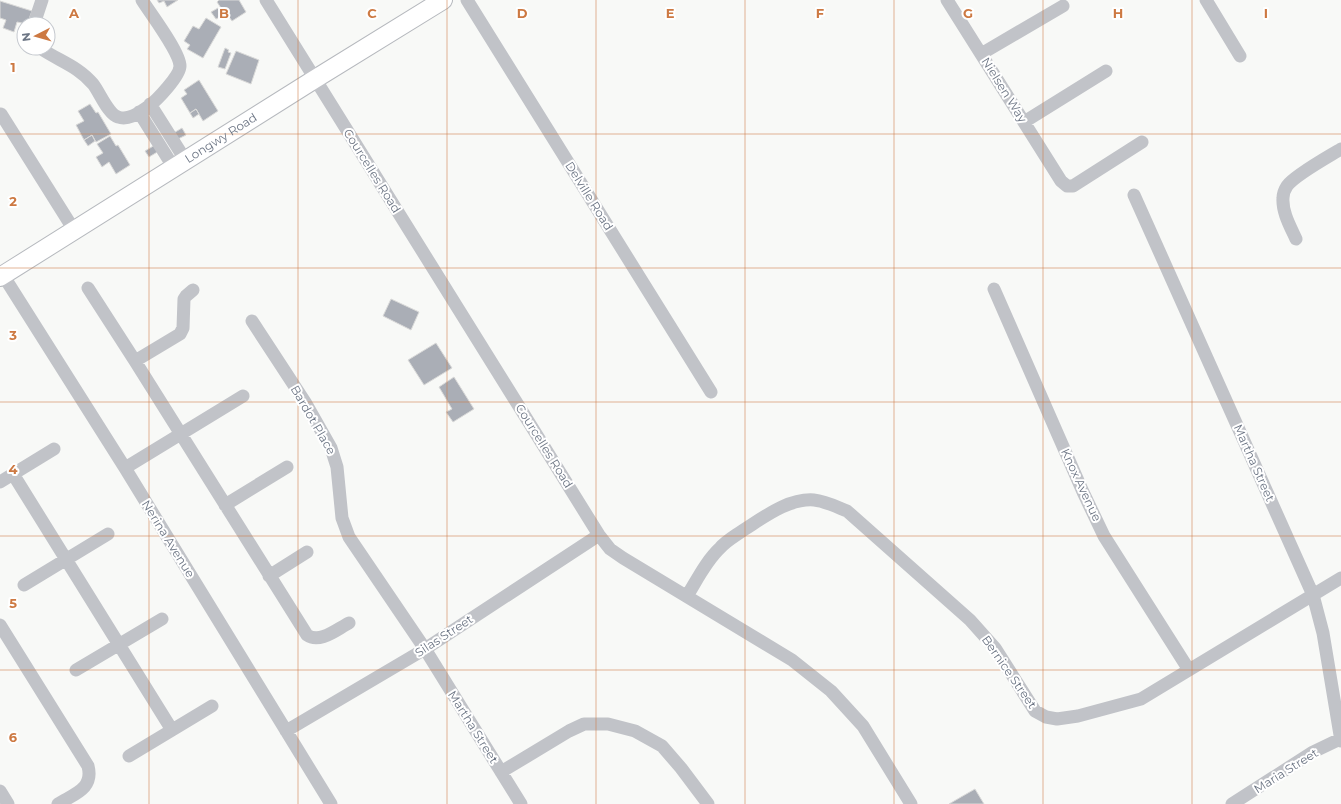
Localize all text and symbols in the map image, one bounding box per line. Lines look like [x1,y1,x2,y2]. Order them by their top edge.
text: A [68,5,80,21]
text: B [219,5,229,21]
text: C [367,5,377,21]
text: D [517,5,528,21]
text: E [666,5,675,21]
text: F [816,5,824,21]
text: G [963,5,973,21]
text: H [1113,5,1123,21]
text: I [1264,5,1268,21]
north arrow [16,16,56,56]
text: N [19,32,33,42]
street label: Nielsen Way [978,54,1031,125]
text: 1 [10,59,16,75]
street label: Longwy Road [182,109,260,166]
street label: Courcelles Road [341,126,404,216]
street label: Delville Road [562,159,617,233]
text: 2 [9,193,17,209]
text: 3 [8,327,17,343]
street label: Bardot Place [288,383,339,457]
street label: Courcelles Road [513,401,576,491]
street label: Martha Street [1231,422,1278,504]
street label: Knox Avenue [1058,446,1105,524]
text: 4 [9,461,18,477]
street label: Nerina Avenue [139,497,198,580]
text: 5 [9,595,17,611]
street label: Silas Street [412,611,476,660]
street label: Bernice Street [979,632,1040,711]
street label: Martha Street [445,688,502,766]
text: 6 [9,729,18,745]
street label: Maria Street [1251,745,1321,796]

